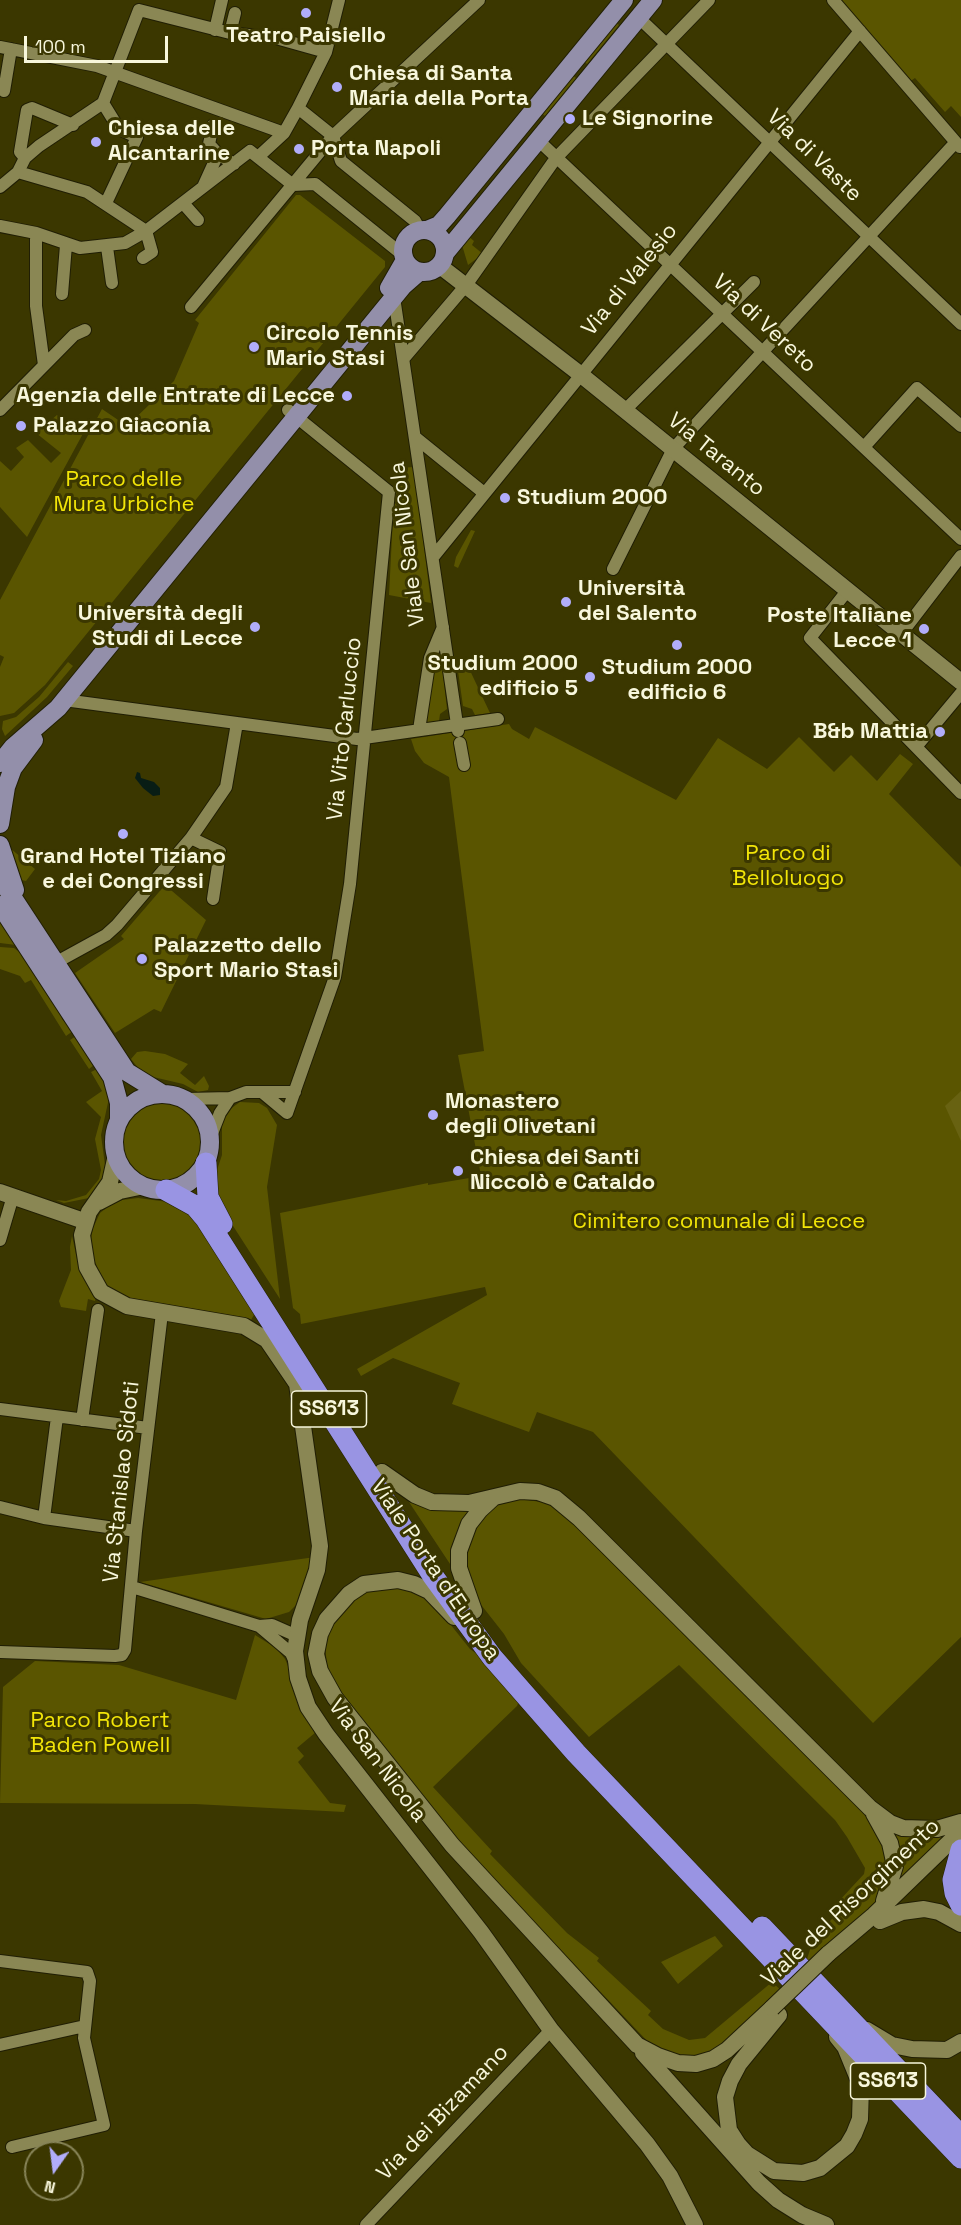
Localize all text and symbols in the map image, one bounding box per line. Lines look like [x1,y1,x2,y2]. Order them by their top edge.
marker: Teatro Paisiello [299,6,313,20]
place label: Teatro Paisiello [226,23,386,49]
scale bar [27,24,171,62]
text: 100 m [35,35,86,58]
place label: Chiesa di Santa Maria della Porta [349,61,529,112]
marker: Chiesa di Santa Maria della Porta [330,80,344,94]
street label: Via di Vaste [761,104,867,208]
place label: Le Signorine [582,106,713,132]
marker: Le Signorine [563,112,577,126]
place label: Chiesa delle Alcantarine [108,116,235,168]
marker: Chiesa delle Alcantarine [89,135,103,149]
place label: Porta Napoli [311,136,441,162]
marker: Porta Napoli [292,142,306,156]
street label: Via di Valesio [577,218,683,342]
street label: Via di Vereto [707,269,821,379]
place label: Circolo Tennis Mario Stasi [266,321,414,372]
marker: Circolo Tennis Mario Stasi [247,340,261,354]
place label: Agenzia delle Entrate di Lecce [16,383,335,409]
marker: Agenzia delle Entrate di Lecce [340,389,354,403]
street label: Via Taranto [662,408,770,502]
place label: Palazzo Giaconia [33,413,210,439]
marker: Palazzo Giaconia [14,419,28,433]
street label: Viale San Nicola [385,460,431,628]
park label: Parco delle Mura Urbiche [54,467,194,518]
place label: Studium 2000 [517,485,668,511]
marker: Studium 2000 [498,491,512,505]
place label: Università del Salento [578,576,697,628]
marker: Università del Salento [559,595,573,609]
place label: Università degli Studi di Lecce [78,601,243,652]
place label: Poste Italiane Lecce 1 [767,603,912,654]
marker: Università degli Studi di Lecce [248,620,262,634]
marker: Poste Italiane Lecce 1 [917,622,931,636]
street label: Via Vito Carluccio [322,636,368,822]
marker: Studium 2000 edificio 6 [670,638,684,652]
place label: Studium 2000 edificio 5 [427,651,578,702]
place label: Studium 2000 edificio 6 [602,655,752,706]
marker: Studium 2000 edificio 5 [583,670,597,684]
place label: B&b Mattia [813,719,928,745]
marker: B&b Mattia [933,725,947,739]
marker: Grand Hotel Tiziano e dei Congressi [116,827,130,841]
park label: Parco di Belloluogo [732,841,844,892]
place label: Grand Hotel Tiziano e dei Congressi [20,844,226,896]
place label: Palazzetto dello Sport Mario Stasi [154,933,338,984]
marker: Palazzetto dello Sport Mario Stasi [135,952,149,966]
place label: Monastero degli Olivetani [445,1089,596,1140]
marker: Monastero degli Olivetani [426,1108,440,1122]
place label: Chiesa dei Santi Niccolò e Cataldo [470,1145,655,1196]
marker: Chiesa dei Santi Niccolò e Cataldo [451,1164,465,1178]
park label: Cimitero comunale di Lecce [573,1209,865,1235]
street label: Via Stanislao Sidoti [98,1380,146,1584]
road number: SS613 [292,1391,366,1427]
street label: Viale Porta d'Europa [365,1474,505,1666]
street label: Via San Nicola [322,1694,432,1828]
park label: Parco Robert Baden Powell [30,1708,170,1760]
street label: Viale del Risorgimento [756,1813,946,1993]
street label: Via dei Bizamano [372,2040,514,2186]
road number: SS613 [850,2063,926,2099]
north arrow [24,2141,84,2201]
text: N [42,2176,58,2198]

